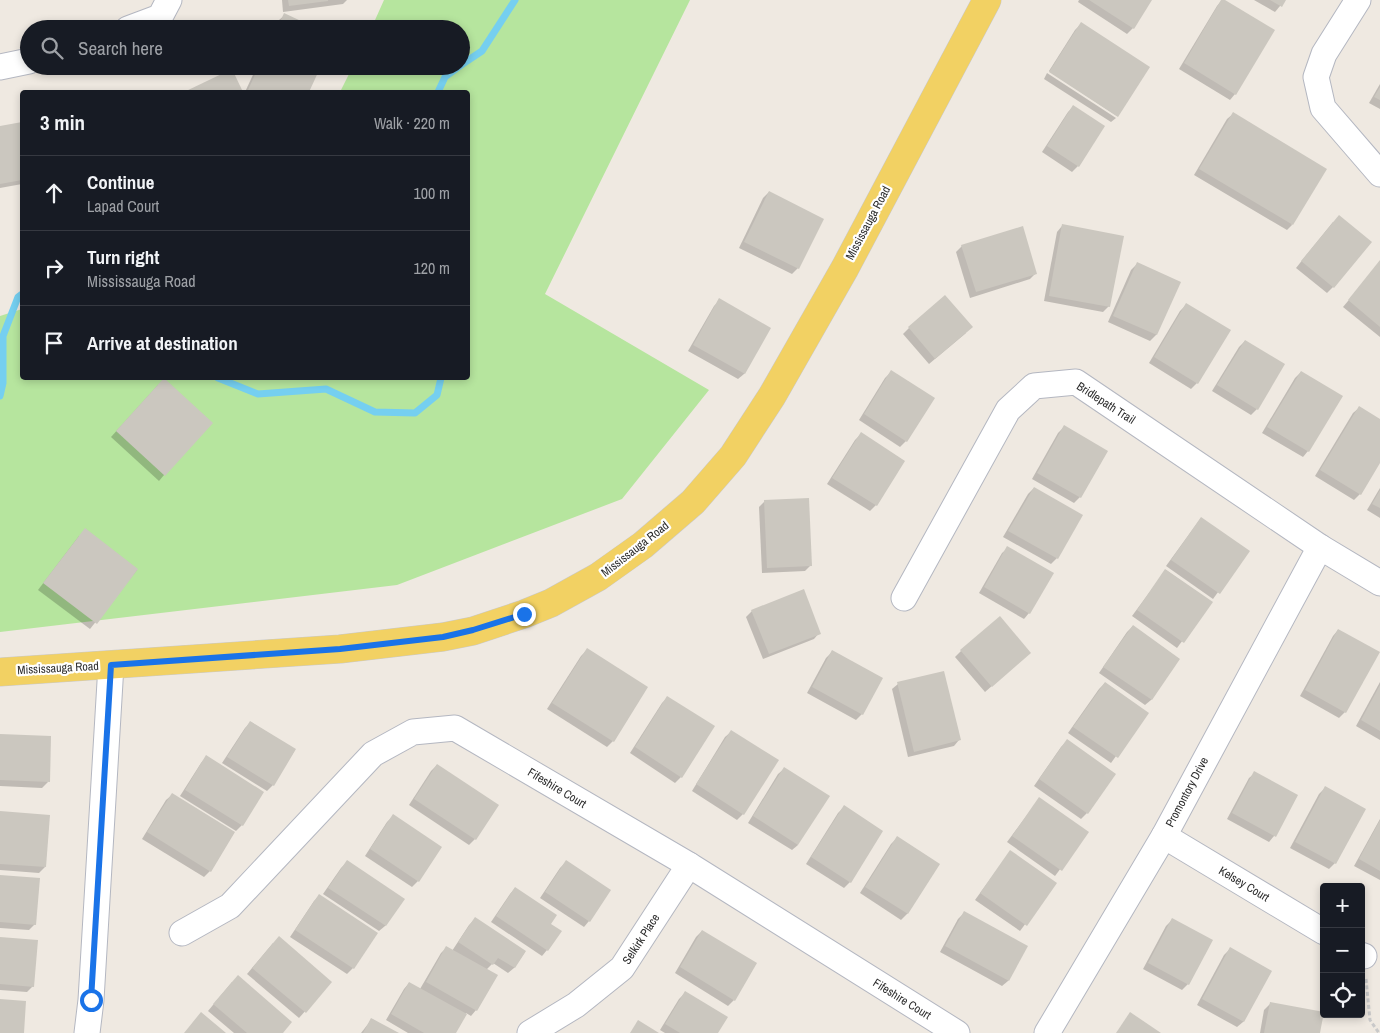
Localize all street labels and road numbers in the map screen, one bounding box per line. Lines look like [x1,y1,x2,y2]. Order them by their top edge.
street label: Mississauga Road [842,183,894,263]
street label: Bridlepath Trail [1074,378,1138,428]
street label: Mississauga Road [598,518,672,580]
street label: Mississauga Road [17,658,99,678]
street label: Promontory Drive [1162,754,1212,830]
street label: Fifeshire Court [525,764,589,812]
street label: Kelsey Court [1216,863,1272,905]
street label: Selkirk Place [619,911,663,967]
street label: Fifeshire Court [870,975,934,1023]

